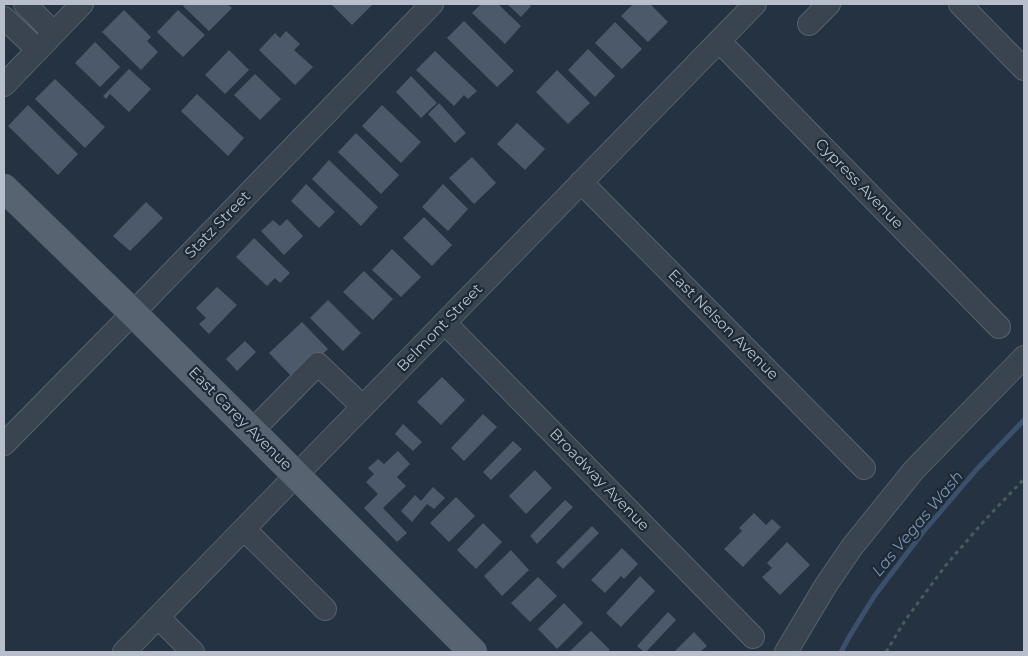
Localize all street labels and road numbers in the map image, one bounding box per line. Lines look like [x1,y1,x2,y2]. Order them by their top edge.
street label: Cypress Avenue [811,135,907,233]
street label: Statz Street [181,187,255,263]
street label: East Nelson Avenue [664,266,782,384]
street label: Belmont Street [394,280,486,376]
street label: East Carey Avenue [185,364,295,474]
street label: Broadway Avenue [545,425,653,535]

